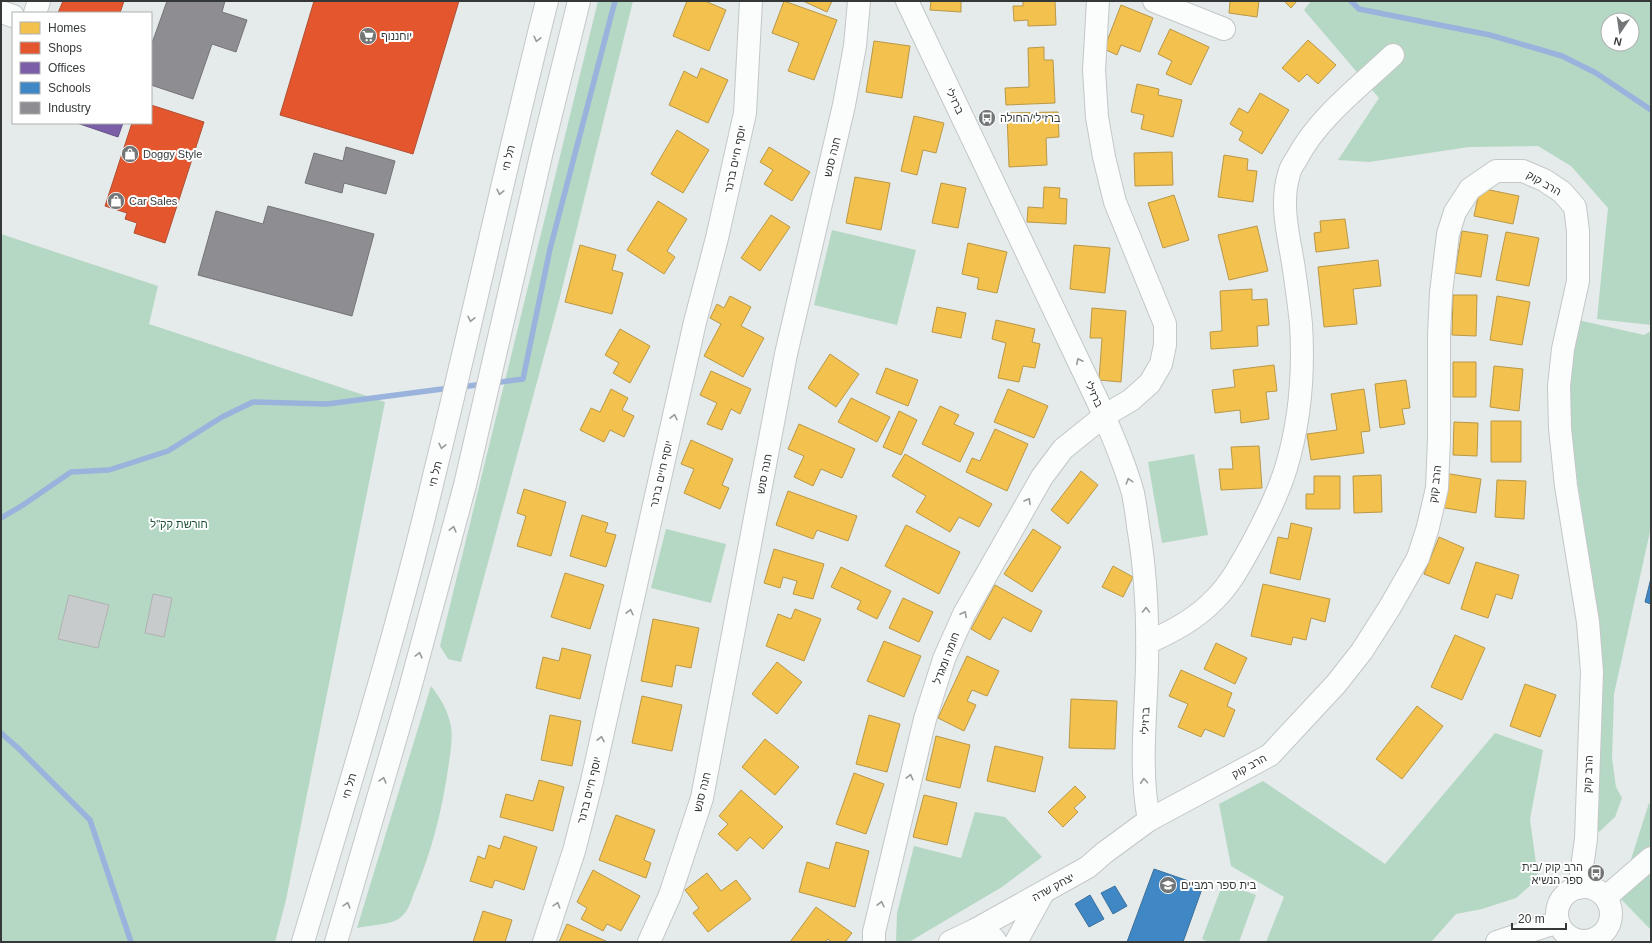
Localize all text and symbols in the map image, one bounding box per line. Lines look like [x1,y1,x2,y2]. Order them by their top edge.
legend [12,12,152,124]
north arrow [1600,12,1640,52]
text: Homes [48,21,86,35]
supermarket icon: יוחננוף [358,26,378,46]
place label: יוחננוף [381,30,412,42]
text: N [1612,35,1623,48]
one-way arrow [534,36,542,42]
text: Shops [48,41,82,55]
text: Offices [48,61,85,75]
text: Schools [48,81,91,95]
street label: ברזילי [944,86,967,116]
text: Industry [48,101,91,115]
bus stop icon: ברזילי/החולה [977,108,997,128]
place label: ברזילי/החולה [1000,112,1061,124]
street label: יוסף חיים ברנר [722,124,748,194]
street label: חנה סנש [821,136,843,178]
shop icon: Doggy Style [120,144,140,164]
street label: תל חי [499,144,517,172]
place label: Doggy Style [143,148,202,160]
street label: הרב קוק [1525,168,1563,198]
one-way arrow [496,189,505,196]
shop icon: Car Sales [106,191,126,211]
place label: Car Sales [129,195,178,207]
one-way arrow [467,316,475,322]
one-way arrow [1076,358,1084,366]
street label: ברזילי [1083,379,1105,409]
one-way arrow [669,414,677,420]
street label: יוסף חיים ברנר [647,439,675,509]
one-way arrow [438,443,446,449]
street label: חנה סנש [754,453,774,495]
street label: תל חי [426,460,444,488]
street label: הרב קוק [1427,464,1443,504]
one-way arrow [1125,478,1134,485]
one-way arrow [1024,498,1031,505]
park label: חורשת קק"ל [150,518,208,530]
one-way arrow [448,526,457,533]
one-way arrow [1142,607,1151,613]
one-way arrow [625,609,633,616]
one-way arrow [960,611,967,619]
street label: חומה ומגדל [931,630,961,686]
one-way arrow [415,652,423,658]
street label: ברזילי [1139,706,1151,735]
one-way arrow [597,736,605,743]
street label: הרב קוק [1229,752,1269,780]
street label: יוסף חיים ברנר [575,755,603,825]
street label: הרב קוק [1581,755,1595,793]
street label: חנה סנש [691,771,713,813]
street label: תל חי [340,772,358,800]
one-way arrow [906,774,914,780]
one-way arrow [378,777,387,784]
one-way arrow [1139,778,1148,785]
place label: הרב קוק /בית ספר הנשיא [1522,861,1583,886]
bus stop icon: הרב קוק /בית ספר הנשיא [1586,863,1606,883]
street label: יצחק שדה [1030,871,1076,903]
school or university icon: בית ספר רמביים [1158,875,1178,895]
place label: בית ספר רמביים [1181,879,1257,891]
one-way arrow [342,901,351,908]
one-way arrow [876,901,884,907]
one-way arrow [552,902,560,909]
scale bar [1512,905,1566,931]
text: 20 m [1518,912,1545,926]

